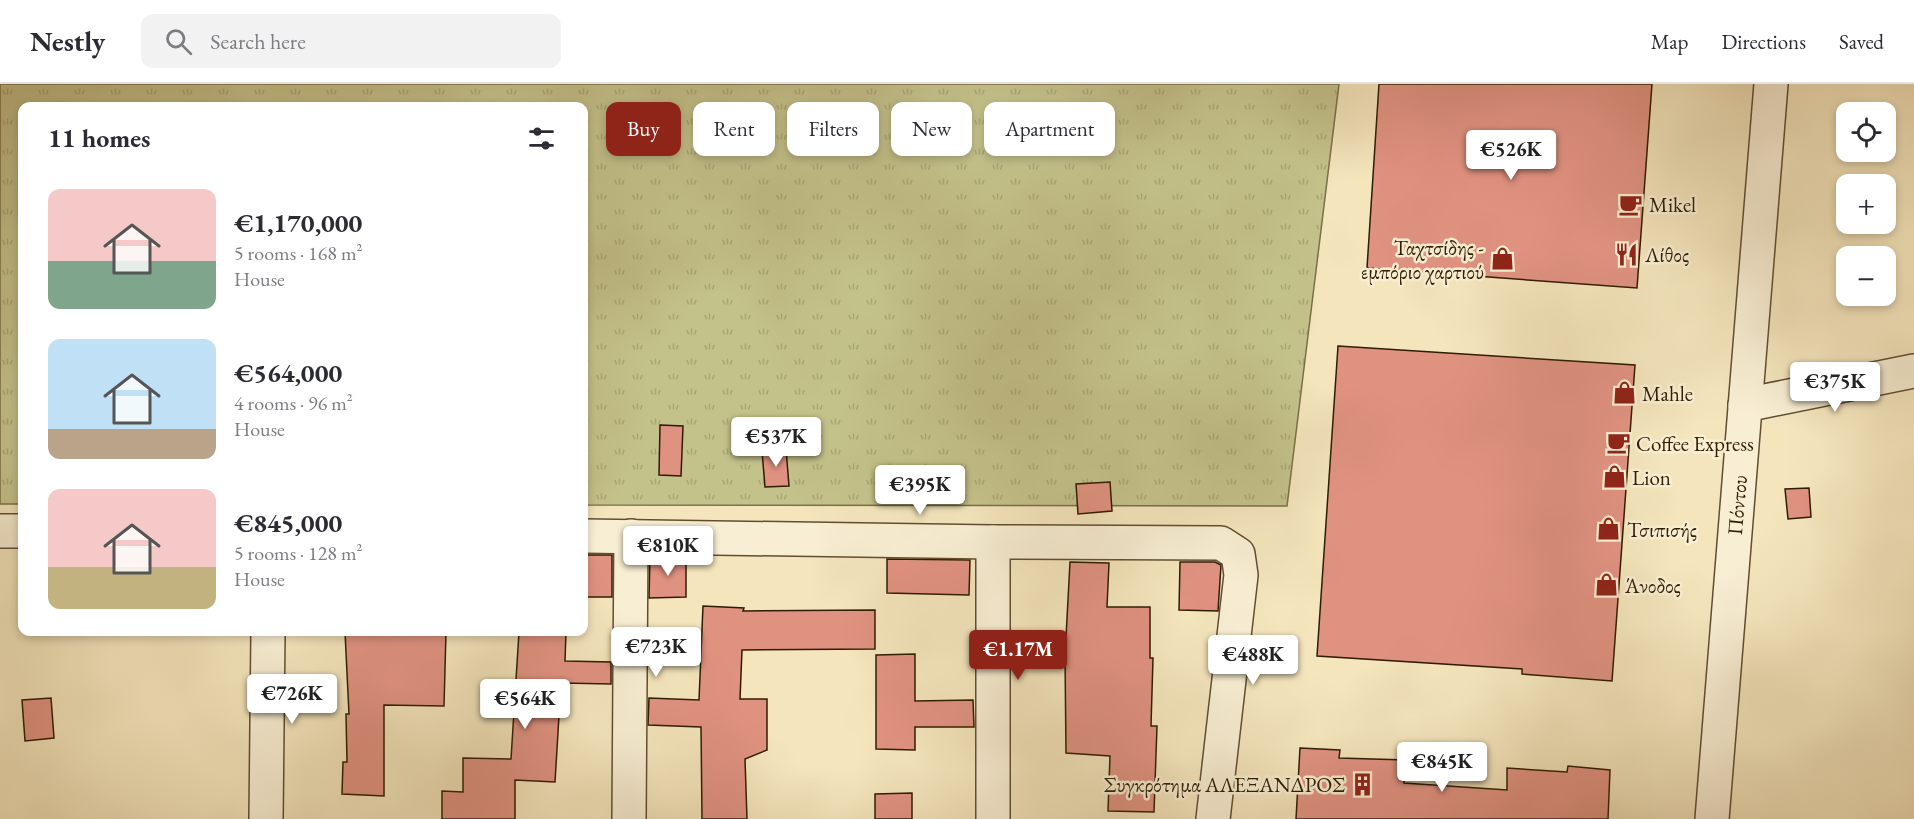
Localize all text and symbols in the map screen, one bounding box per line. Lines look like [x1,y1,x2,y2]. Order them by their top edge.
search box [141,14,561,68]
text: Nestly [30,23,105,59]
icon: search [162,25,195,58]
text: Search here [210,27,306,56]
text: Map [1651,28,1688,55]
text: Directions [1721,28,1806,55]
text: Saved [1839,28,1884,55]
chip: Buy [606,102,681,156]
chip: Rent [693,102,775,156]
chip: Filters [787,102,879,156]
chip: New [891,102,972,156]
chip: Apartment [984,102,1115,156]
map controls [1836,102,1896,306]
button: locate [1836,102,1896,162]
text: 11 homes [48,121,150,155]
icon: filters [525,122,558,155]
pin: €526K [1469,130,1553,181]
text: €526K [1480,136,1542,162]
button: + [1836,174,1896,234]
cafe icon: Mikel [1618,191,1644,217]
place label: Mikel [1649,191,1696,218]
text: €1,170,000 [234,206,362,240]
icon: home [96,213,168,285]
place label: Ταχτσίδης - εμπόριο χαρτιού [1361,234,1484,285]
text: 5 rooms · 168 m² [234,240,362,266]
restaurant icon: Λίθος [1614,241,1640,267]
place label: Λίθος [1644,241,1689,268]
shop icon: Ταχτσίδης - εμπόριο χαρτιού [1489,246,1515,272]
button: − [1836,246,1896,306]
text: House [234,266,285,292]
text: €564,000 [234,356,342,390]
pin: €375K [1793,362,1877,413]
icon: home [96,363,168,435]
text: €375K [1804,368,1866,394]
shop icon: Mahle [1611,380,1637,406]
place label: Mahle [1642,380,1693,407]
text: 4 rooms · 96 m² [234,390,353,416]
text: House [234,416,285,442]
pin: €537K [734,417,818,468]
text: €537K [745,423,807,449]
cafe icon: Coffee Express [1605,430,1631,456]
place label: Coffee Express [1636,430,1754,457]
shop icon: Lion [1601,464,1627,490]
place label: Lion [1632,464,1671,491]
pin: €395K [878,465,962,516]
text: €395K [889,471,951,497]
street label: Πόντου [1721,474,1753,536]
text: €845,000 [234,506,342,540]
icon: home [96,513,168,585]
shop icon: Τσιπισής [1596,516,1622,542]
place label: Τσιπισής [1627,516,1697,543]
pin: €810K [626,526,710,577]
text: €810K [637,532,699,558]
text: 5 rooms · 128 m² [234,540,362,566]
text: House [234,566,285,592]
shop icon: Άνοδος [1594,572,1620,598]
place label: Άνοδος [1624,572,1681,599]
pin: €723K [614,627,698,678]
pin: €1.17M [969,630,1067,681]
text: €723K [625,633,687,659]
pin: €488K [1211,635,1295,686]
text: €1.17M [983,636,1053,662]
text: €488K [1222,641,1284,667]
pin: €726K [250,674,334,725]
pin: €564K [483,679,567,730]
text: €726K [261,680,323,706]
text: €564K [494,685,556,711]
pin: €845K [1400,742,1484,793]
text: €845K [1411,748,1473,774]
place label: Συγκρότημα ΑΛΕΞΑΝΔΡΟΣ [1104,771,1345,798]
building icon: Συγκρότημα ΑΛΕΞΑΝΔΡΟΣ [1350,771,1376,797]

